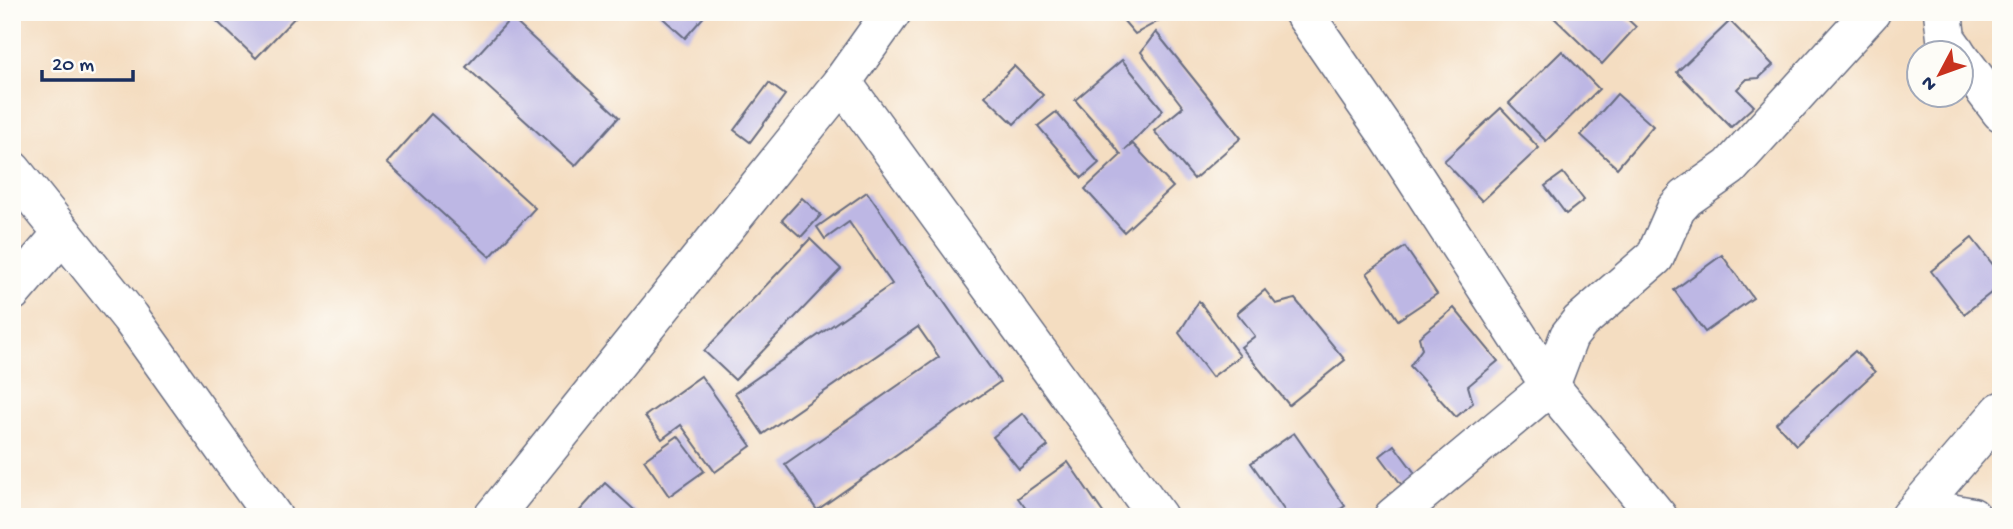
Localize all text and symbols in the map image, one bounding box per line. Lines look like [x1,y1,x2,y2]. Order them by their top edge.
scale bar [42,38,133,82]
north arrow [1904,38,1974,108]
text: 20 m [52,54,94,79]
text: N [1917,71,1943,95]

